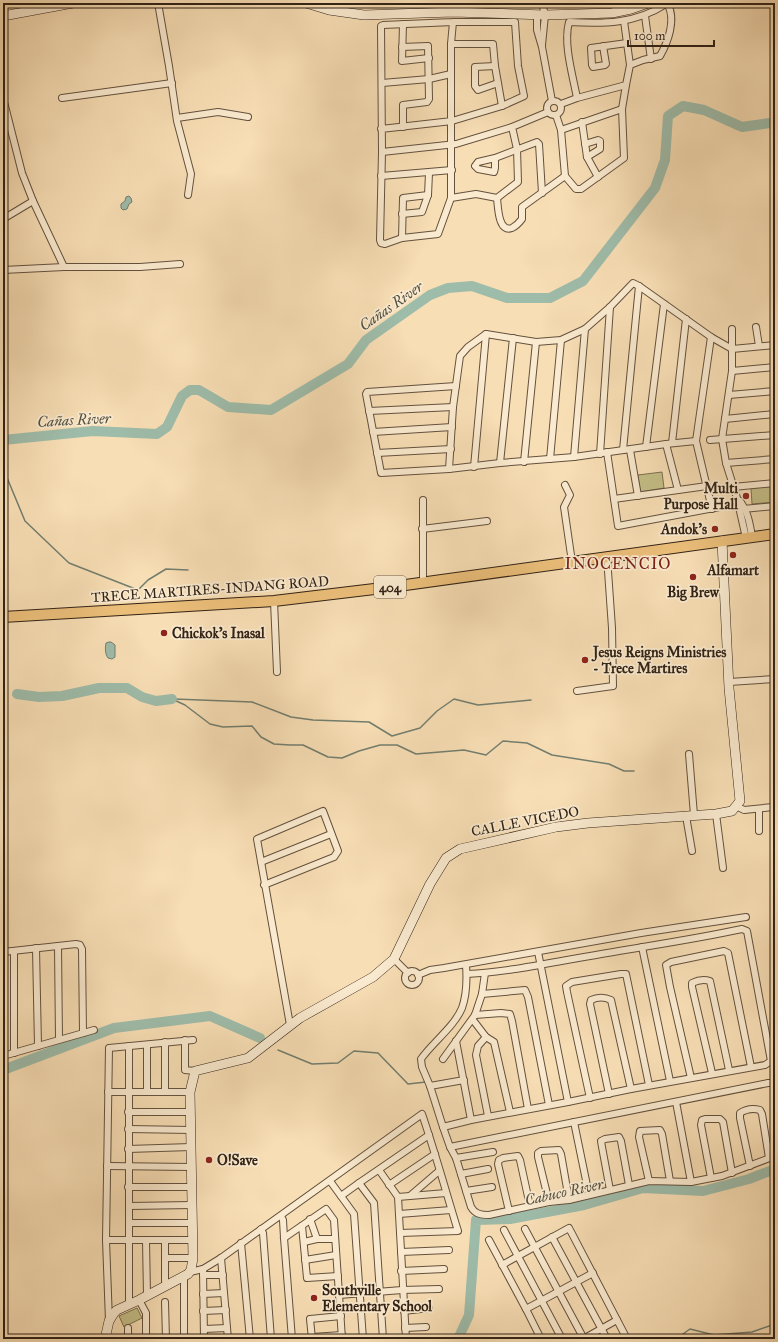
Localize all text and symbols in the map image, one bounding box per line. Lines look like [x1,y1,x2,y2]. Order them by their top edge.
scale bar [628,22,714,48]
text: 100 m [634,29,665,43]
water label: Cañas River [356,277,427,335]
water label: Cañas River [37,409,112,431]
place label: Multi Purpose Hall [664,480,739,514]
marker: Multi Purpose Hall [741,491,751,501]
place label: Andok's [660,521,707,538]
marker: Andok's [710,524,720,534]
marker: Alfamart [728,550,738,560]
district label: INOCENCIO [564,554,672,573]
place label: Alfamart [706,562,759,579]
marker: Big Brew [688,572,698,582]
street label: TRECE MARTIRES-INDANG ROAD [91,573,330,606]
road number: 404 [374,576,406,598]
place label: Big Brew [667,584,720,602]
place label: Chickok's Inasal [172,625,266,642]
marker: Chickok's Inasal [159,628,169,638]
place label: Jesus Reigns Ministries - Trece Martires [591,644,726,677]
marker: Jesus Reigns Ministries - Trece Martires [580,655,590,665]
street label: CALLE VICEDO [470,803,580,840]
place label: O!Save [217,1152,258,1169]
marker: O!Save [204,1155,214,1165]
water label: Cabuco River [523,1175,606,1209]
place label: Southville Elementary School [322,1282,433,1316]
marker: Southville Elementary School [309,1293,319,1303]

